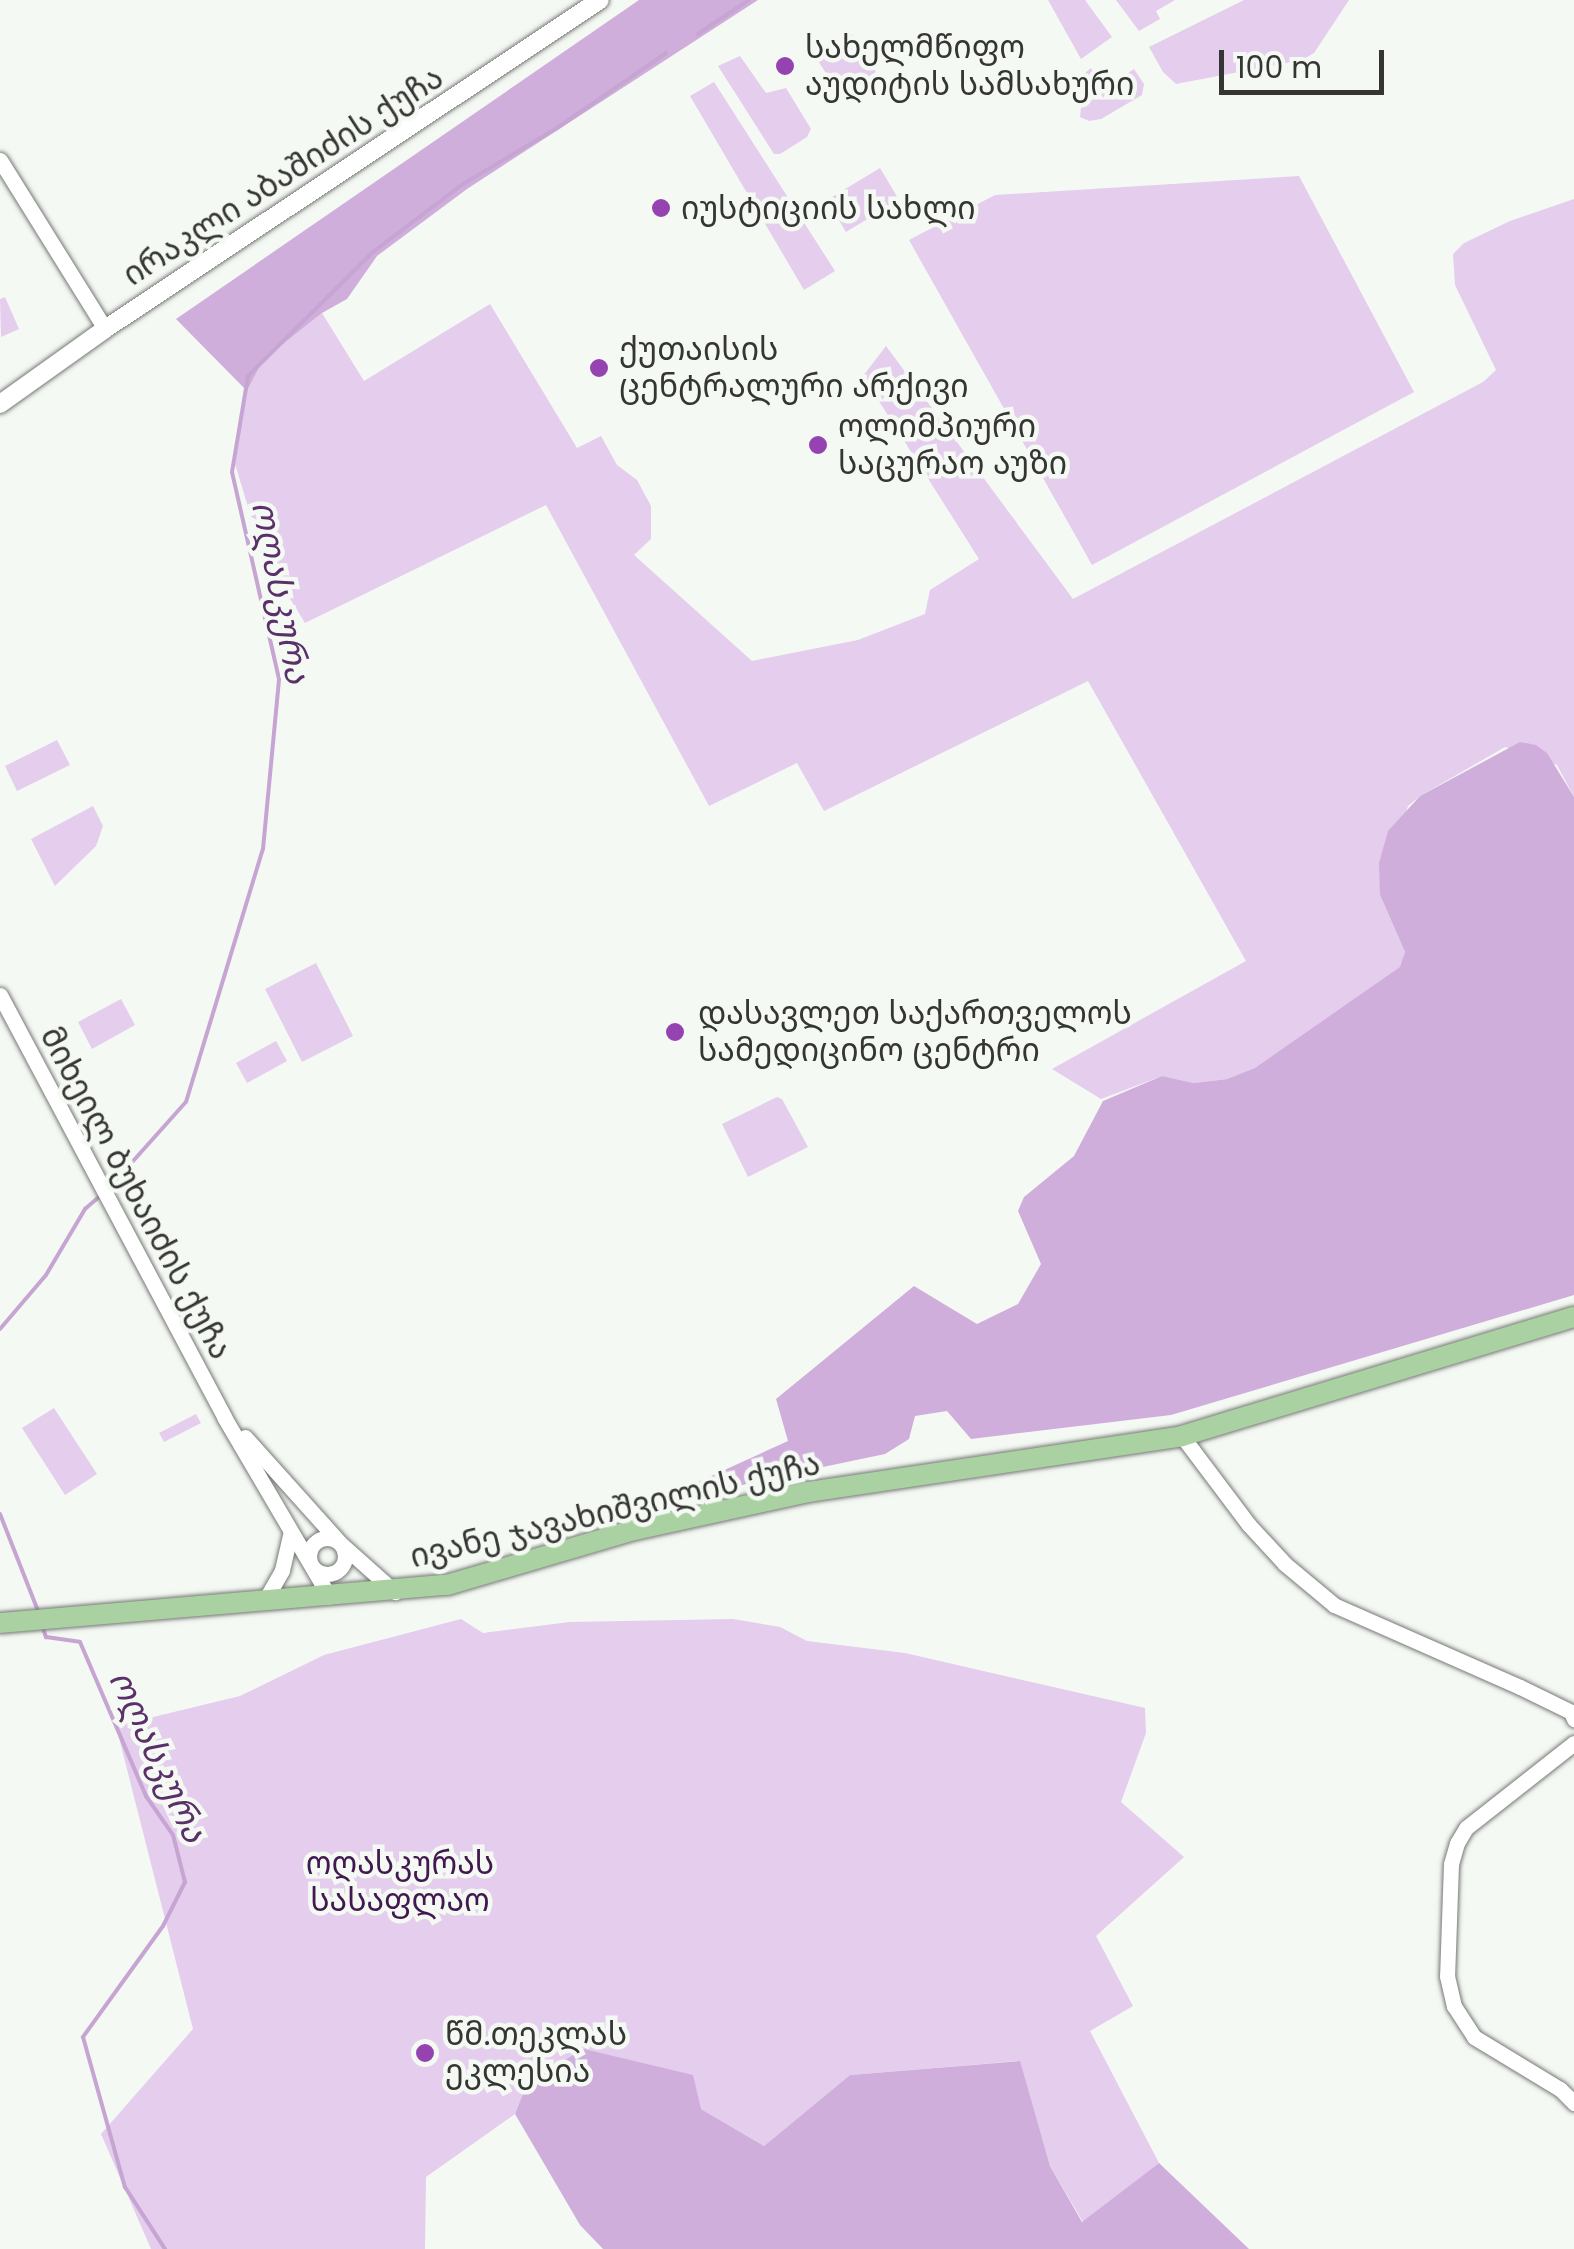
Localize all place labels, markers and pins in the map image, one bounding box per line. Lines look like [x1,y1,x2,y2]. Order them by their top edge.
place label: სახელმწიფო აუდიტის სამსახური [805,29,1134,104]
marker: სახელმწიფო აუდიტის სამსახური [774,55,796,77]
place label: იუსტიციის სახლი [681,189,976,227]
marker: იუსტიციის სახლი [650,197,672,219]
place label: ქუთაისის ცენტრალური არქივი [619,331,969,406]
marker: ქუთაისის ცენტრალური არქივი [588,357,610,379]
place label: ოლიმპიური საცურაო აუზი [838,408,1067,483]
marker: ოლიმპიური საცურაო აუზი [807,434,829,456]
place label: დასავლეთ საქართველოს სამედიცინო ცენტრი [698,995,1132,1070]
marker: დასავლეთ საქართველოს სამედიცინო ცენტრი [662,1019,688,1045]
place label: წმ.თეკლას ეკლესია [445,2016,627,2091]
marker: წმ.თეკლას ეკლესია [414,2042,436,2064]

